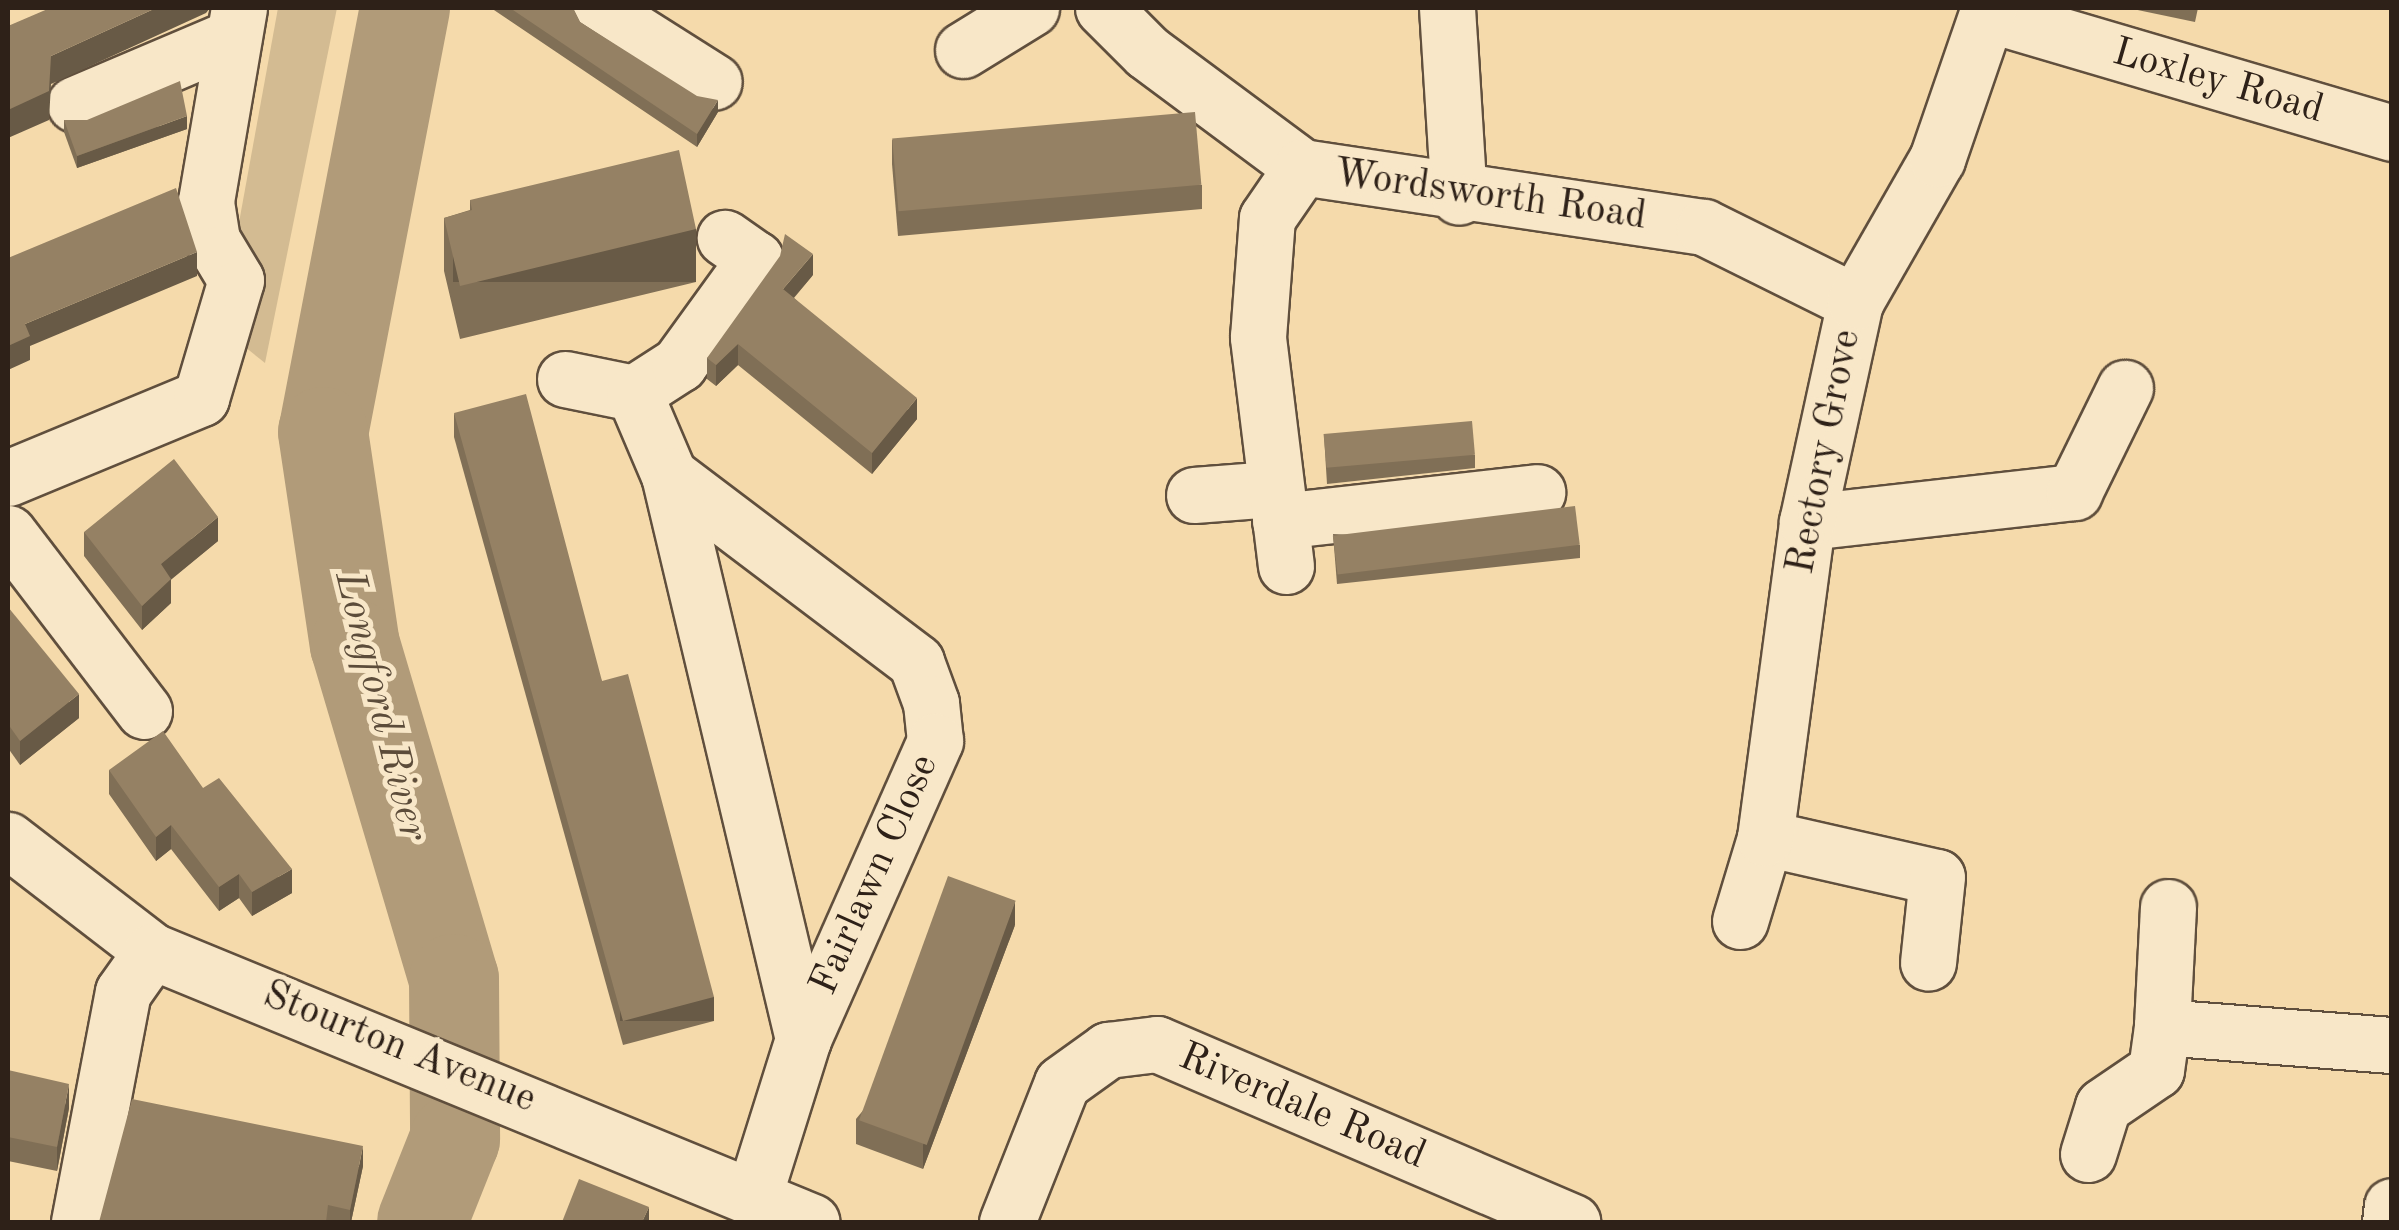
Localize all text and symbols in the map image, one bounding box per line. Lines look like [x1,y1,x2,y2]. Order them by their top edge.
street label: Loxley Road [2107,29,2329,135]
street label: Wordsworth Road [1331,150,1649,242]
street label: Rectory Grove [1778,326,1872,578]
water label: Longford River [322,566,438,846]
street label: Fairlawn Close [801,747,949,1003]
street label: Stourton Avenue [256,971,542,1125]
street label: Riverdale Road [1171,1033,1433,1181]

